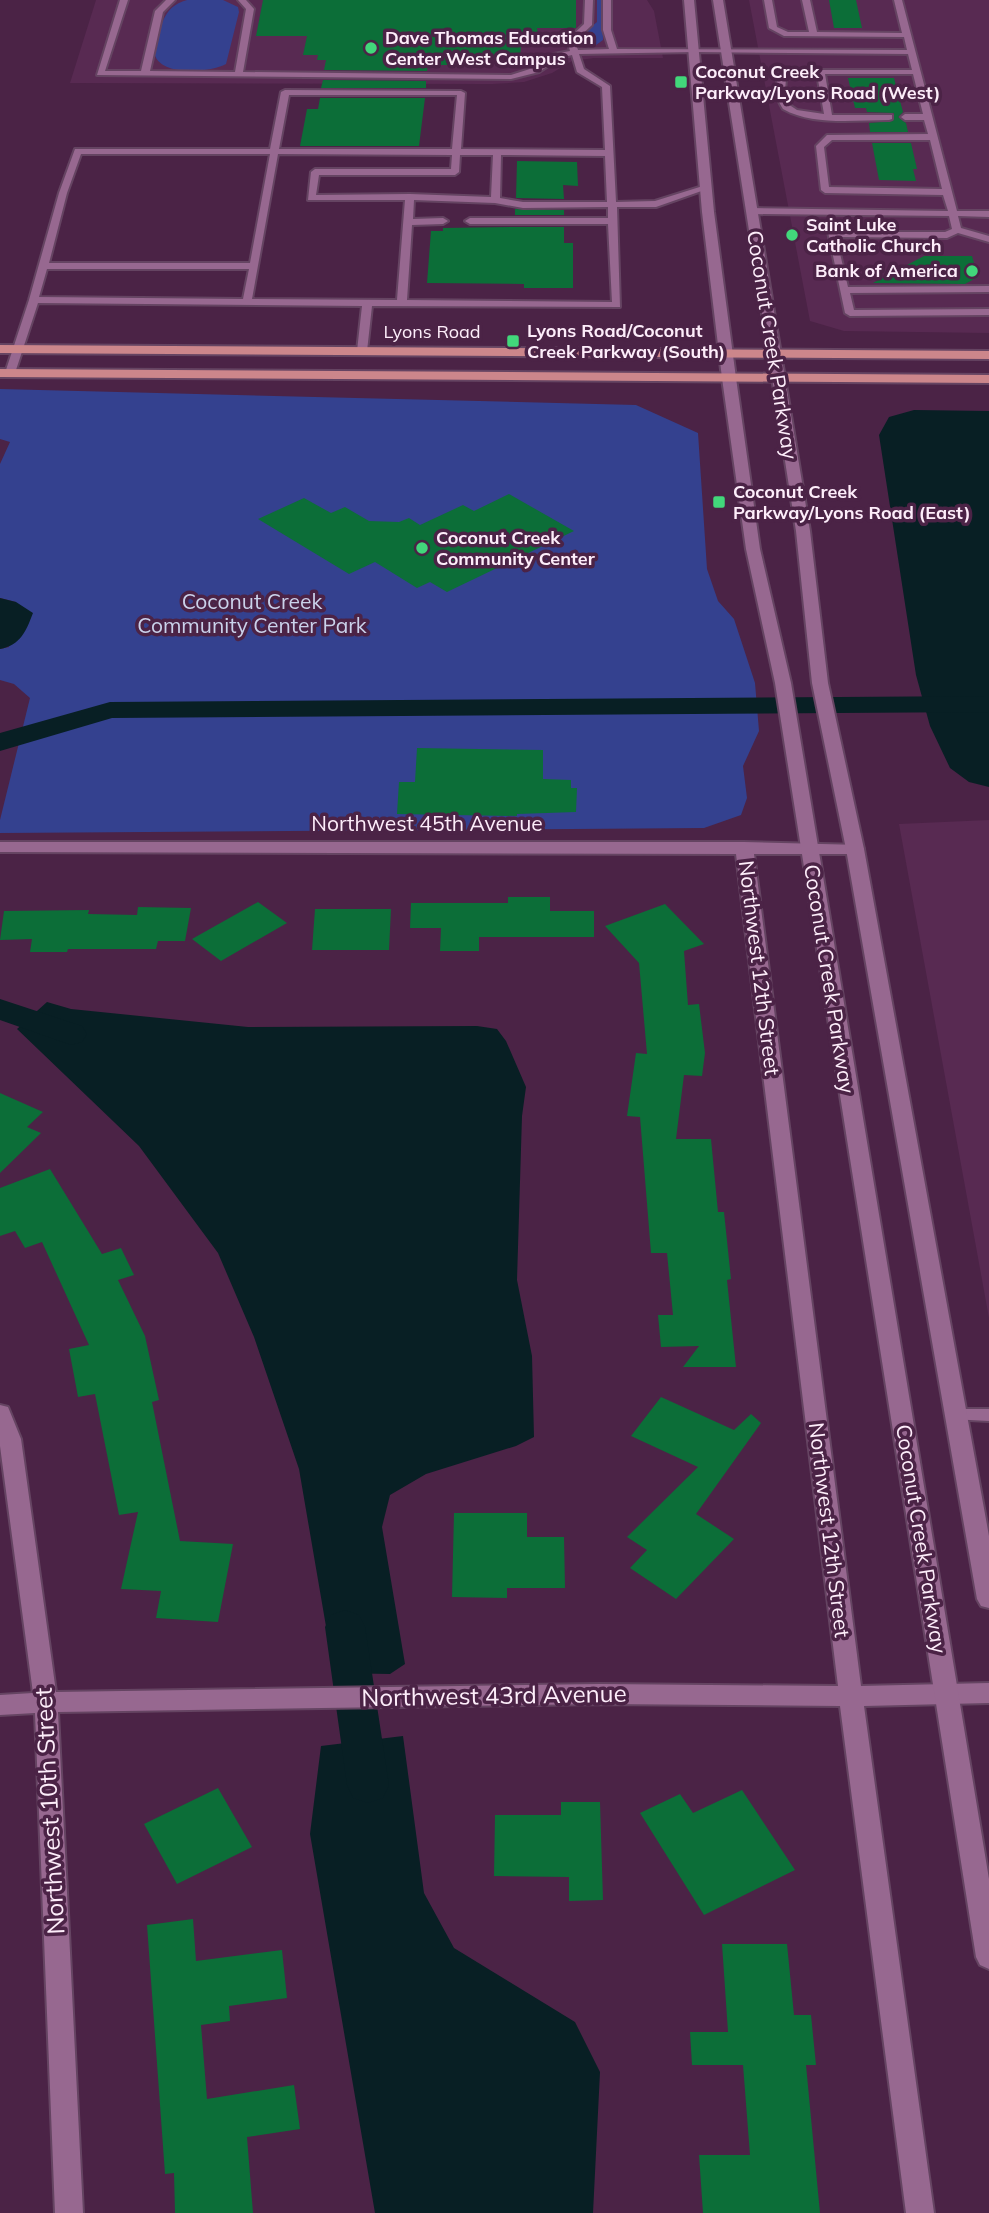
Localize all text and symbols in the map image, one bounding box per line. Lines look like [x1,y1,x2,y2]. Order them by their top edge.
place label: Dave Thomas Education Center West Campus [385,26,594,70]
marker: Dave Thomas Education Center West Campus [363,40,379,56]
place label: Coconut Creek Parkway/Lyons Road (West) [695,60,940,104]
marker: Coconut Creek Parkway/Lyons Road (West) [673,74,689,90]
place label: Saint Luke Catholic Church [806,213,942,257]
marker: Saint Luke Catholic Church [784,227,800,243]
street label: Coconut Creek Parkway [742,228,804,461]
place label: Bank of America [815,259,958,282]
marker: Bank of America [964,263,980,279]
place label: Lyons Road/Coconut Creek Parkway (South) [527,319,725,363]
street label: Lyons Road [383,320,481,343]
marker: Lyons Road/Coconut Creek Parkway (South) [505,333,521,349]
place label: Coconut Creek Parkway/Lyons Road (East) [733,480,971,524]
marker: Coconut Creek Parkway/Lyons Road (East) [711,494,727,510]
place label: Coconut Creek Community Center [436,526,596,570]
marker: Coconut Creek Community Center [414,540,430,556]
park label: Coconut Creek Community Center Park [137,588,367,638]
street label: Northwest 45th Avenue [311,810,543,836]
street label: Northwest 12th Street [734,859,786,1077]
street label: Coconut Creek Parkway [799,862,861,1095]
street label: Northwest 12th Street [804,1421,856,1639]
street label: Coconut Creek Parkway [891,1422,953,1655]
street label: Northwest 43rd Avenue [361,1678,627,1712]
street label: Northwest 10th Street [28,1687,70,1935]

